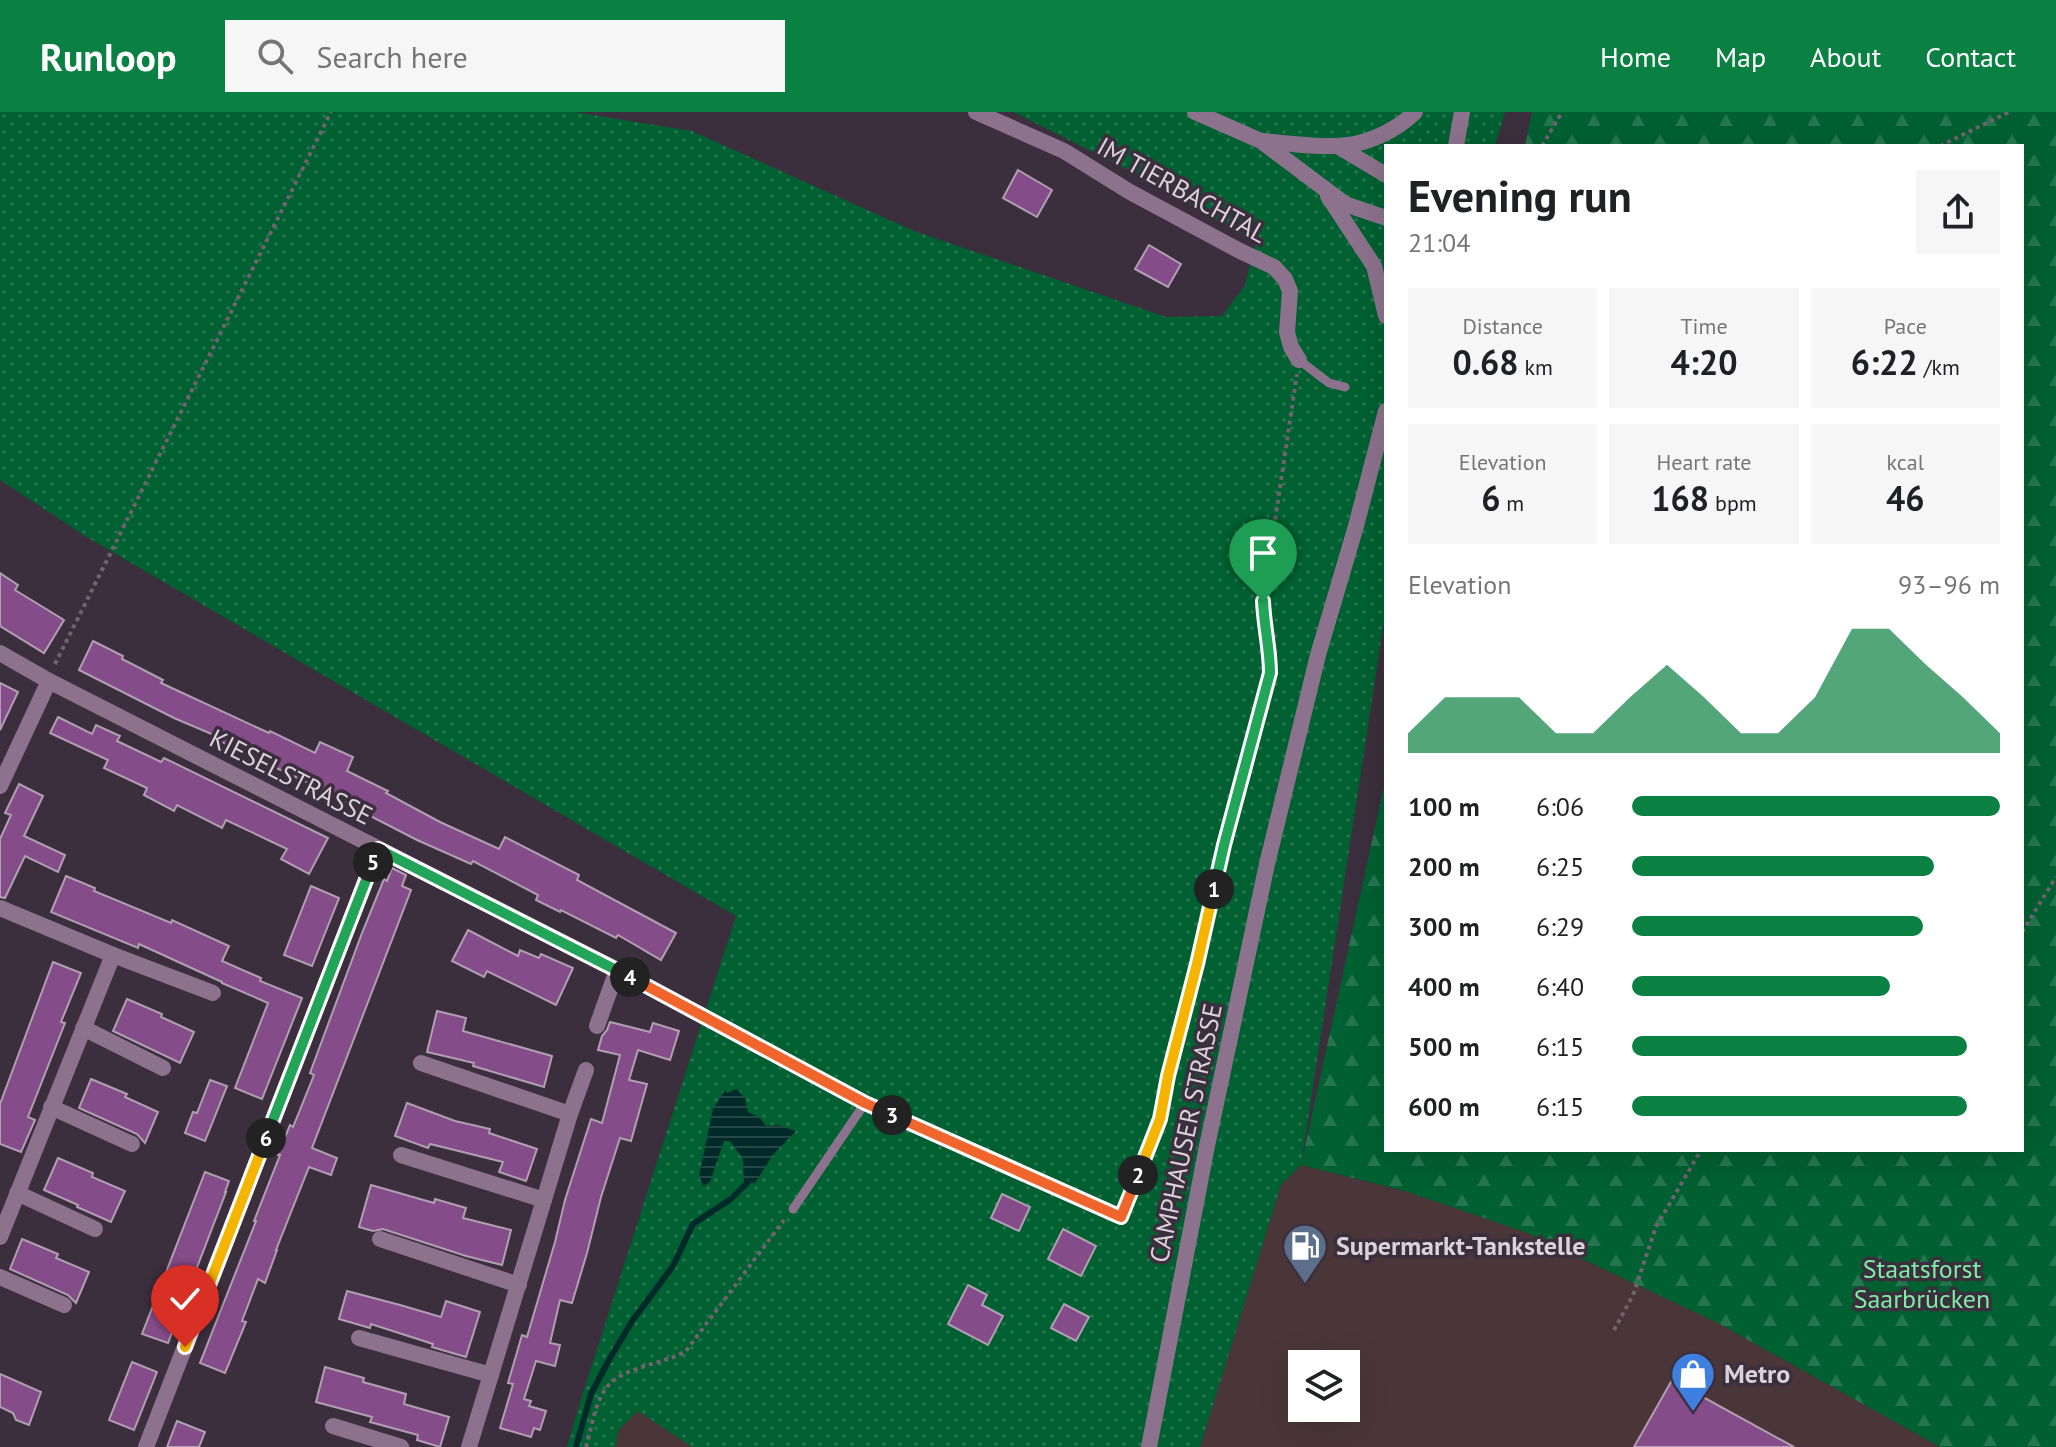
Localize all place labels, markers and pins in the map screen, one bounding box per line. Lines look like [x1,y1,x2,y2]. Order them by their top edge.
pin [1229,519,1297,601]
pin: 5 [353,842,393,882]
pin: 1 [1194,869,1234,909]
pin: 4 [610,957,650,997]
pin: 3 [872,1095,912,1135]
pin: 6 [246,1118,286,1158]
pin: 2 [1118,1155,1158,1195]
fuel station icon: Supermarkt-Tankstelle [1281,1222,1329,1285]
place label: Supermarkt-Tankstelle [1336,1229,1586,1262]
pin [151,1265,219,1347]
shop icon: Metro [1669,1350,1717,1413]
place label: Metro [1724,1357,1790,1390]

